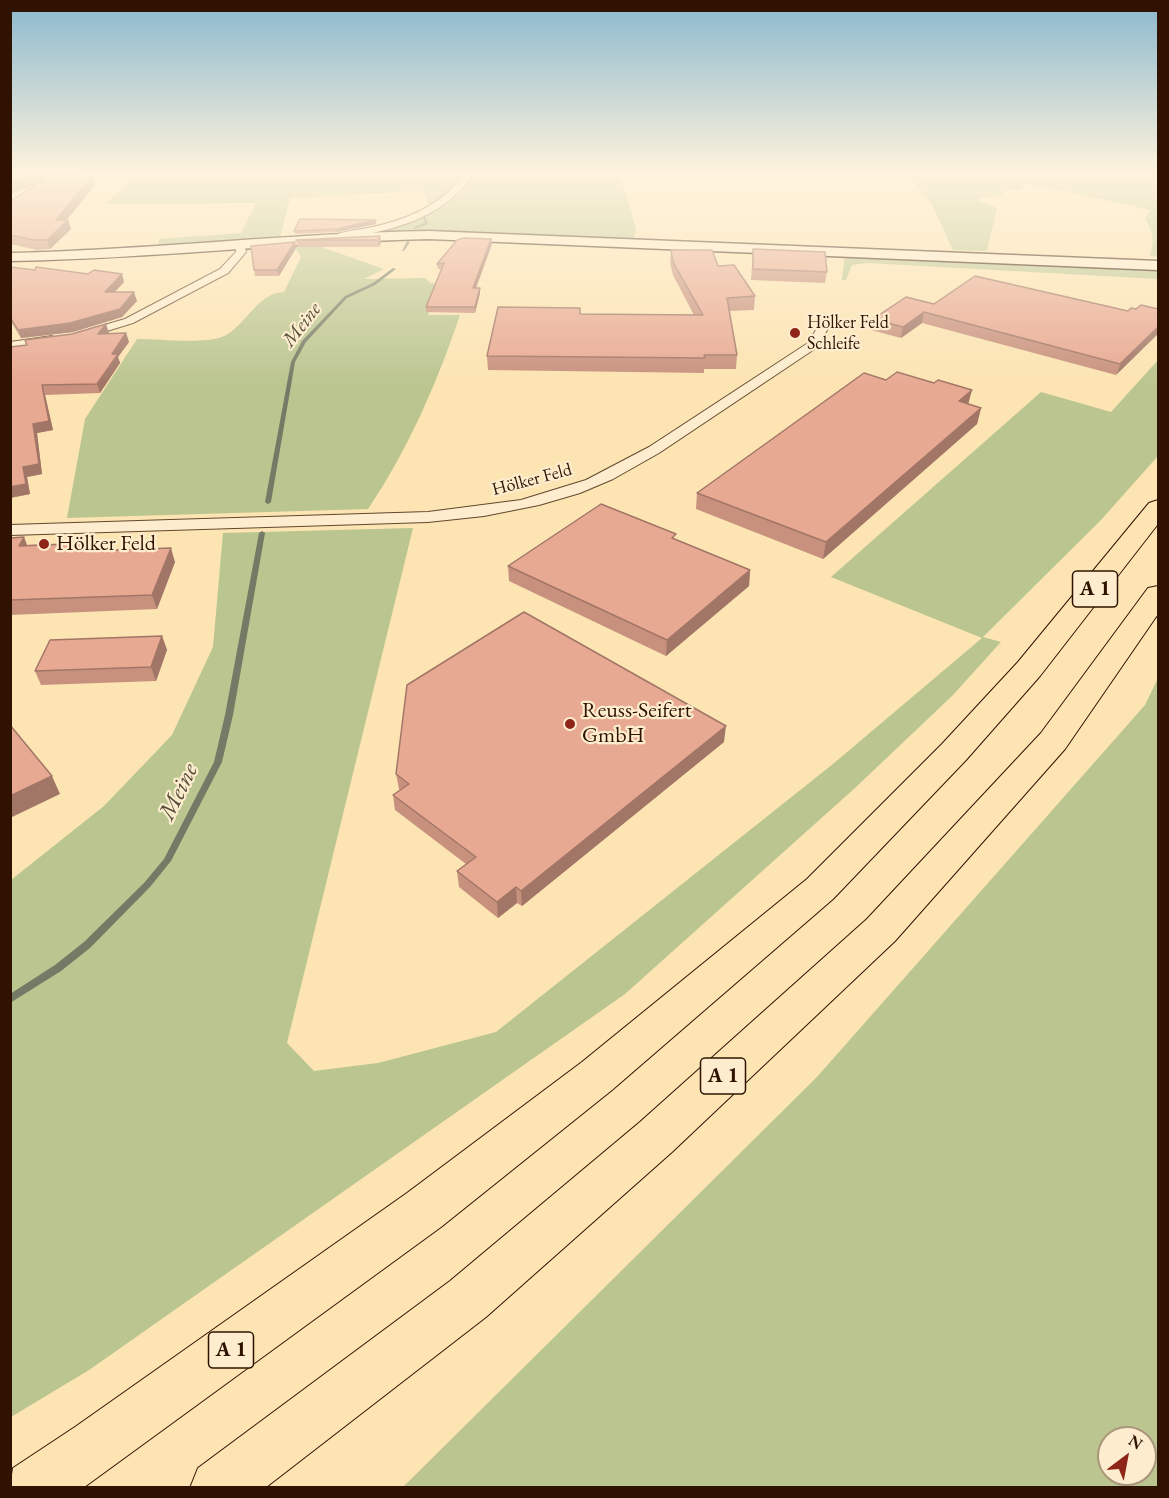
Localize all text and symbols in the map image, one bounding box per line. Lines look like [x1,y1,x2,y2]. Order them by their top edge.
water label: Meine [277,298,327,352]
place label: Hölker Feld Schleife [807,312,889,354]
marker: Hölker Feld Schleife [788,326,802,340]
street label: Hölker Feld [490,459,574,501]
place label: Hölker Feld [56,531,156,557]
marker: Hölker Feld [37,537,51,551]
road number: A 1 [1072,571,1118,607]
place label: Reuss-Seifert GmbH [582,698,692,750]
marker: Reuss-Seifert GmbH [563,717,577,731]
water label: Meine [153,759,205,825]
road number: A 1 [700,1058,746,1094]
road number: A 1 [208,1332,254,1368]
north arrow [1097,1426,1157,1486]
text: N [1125,1430,1147,1454]

